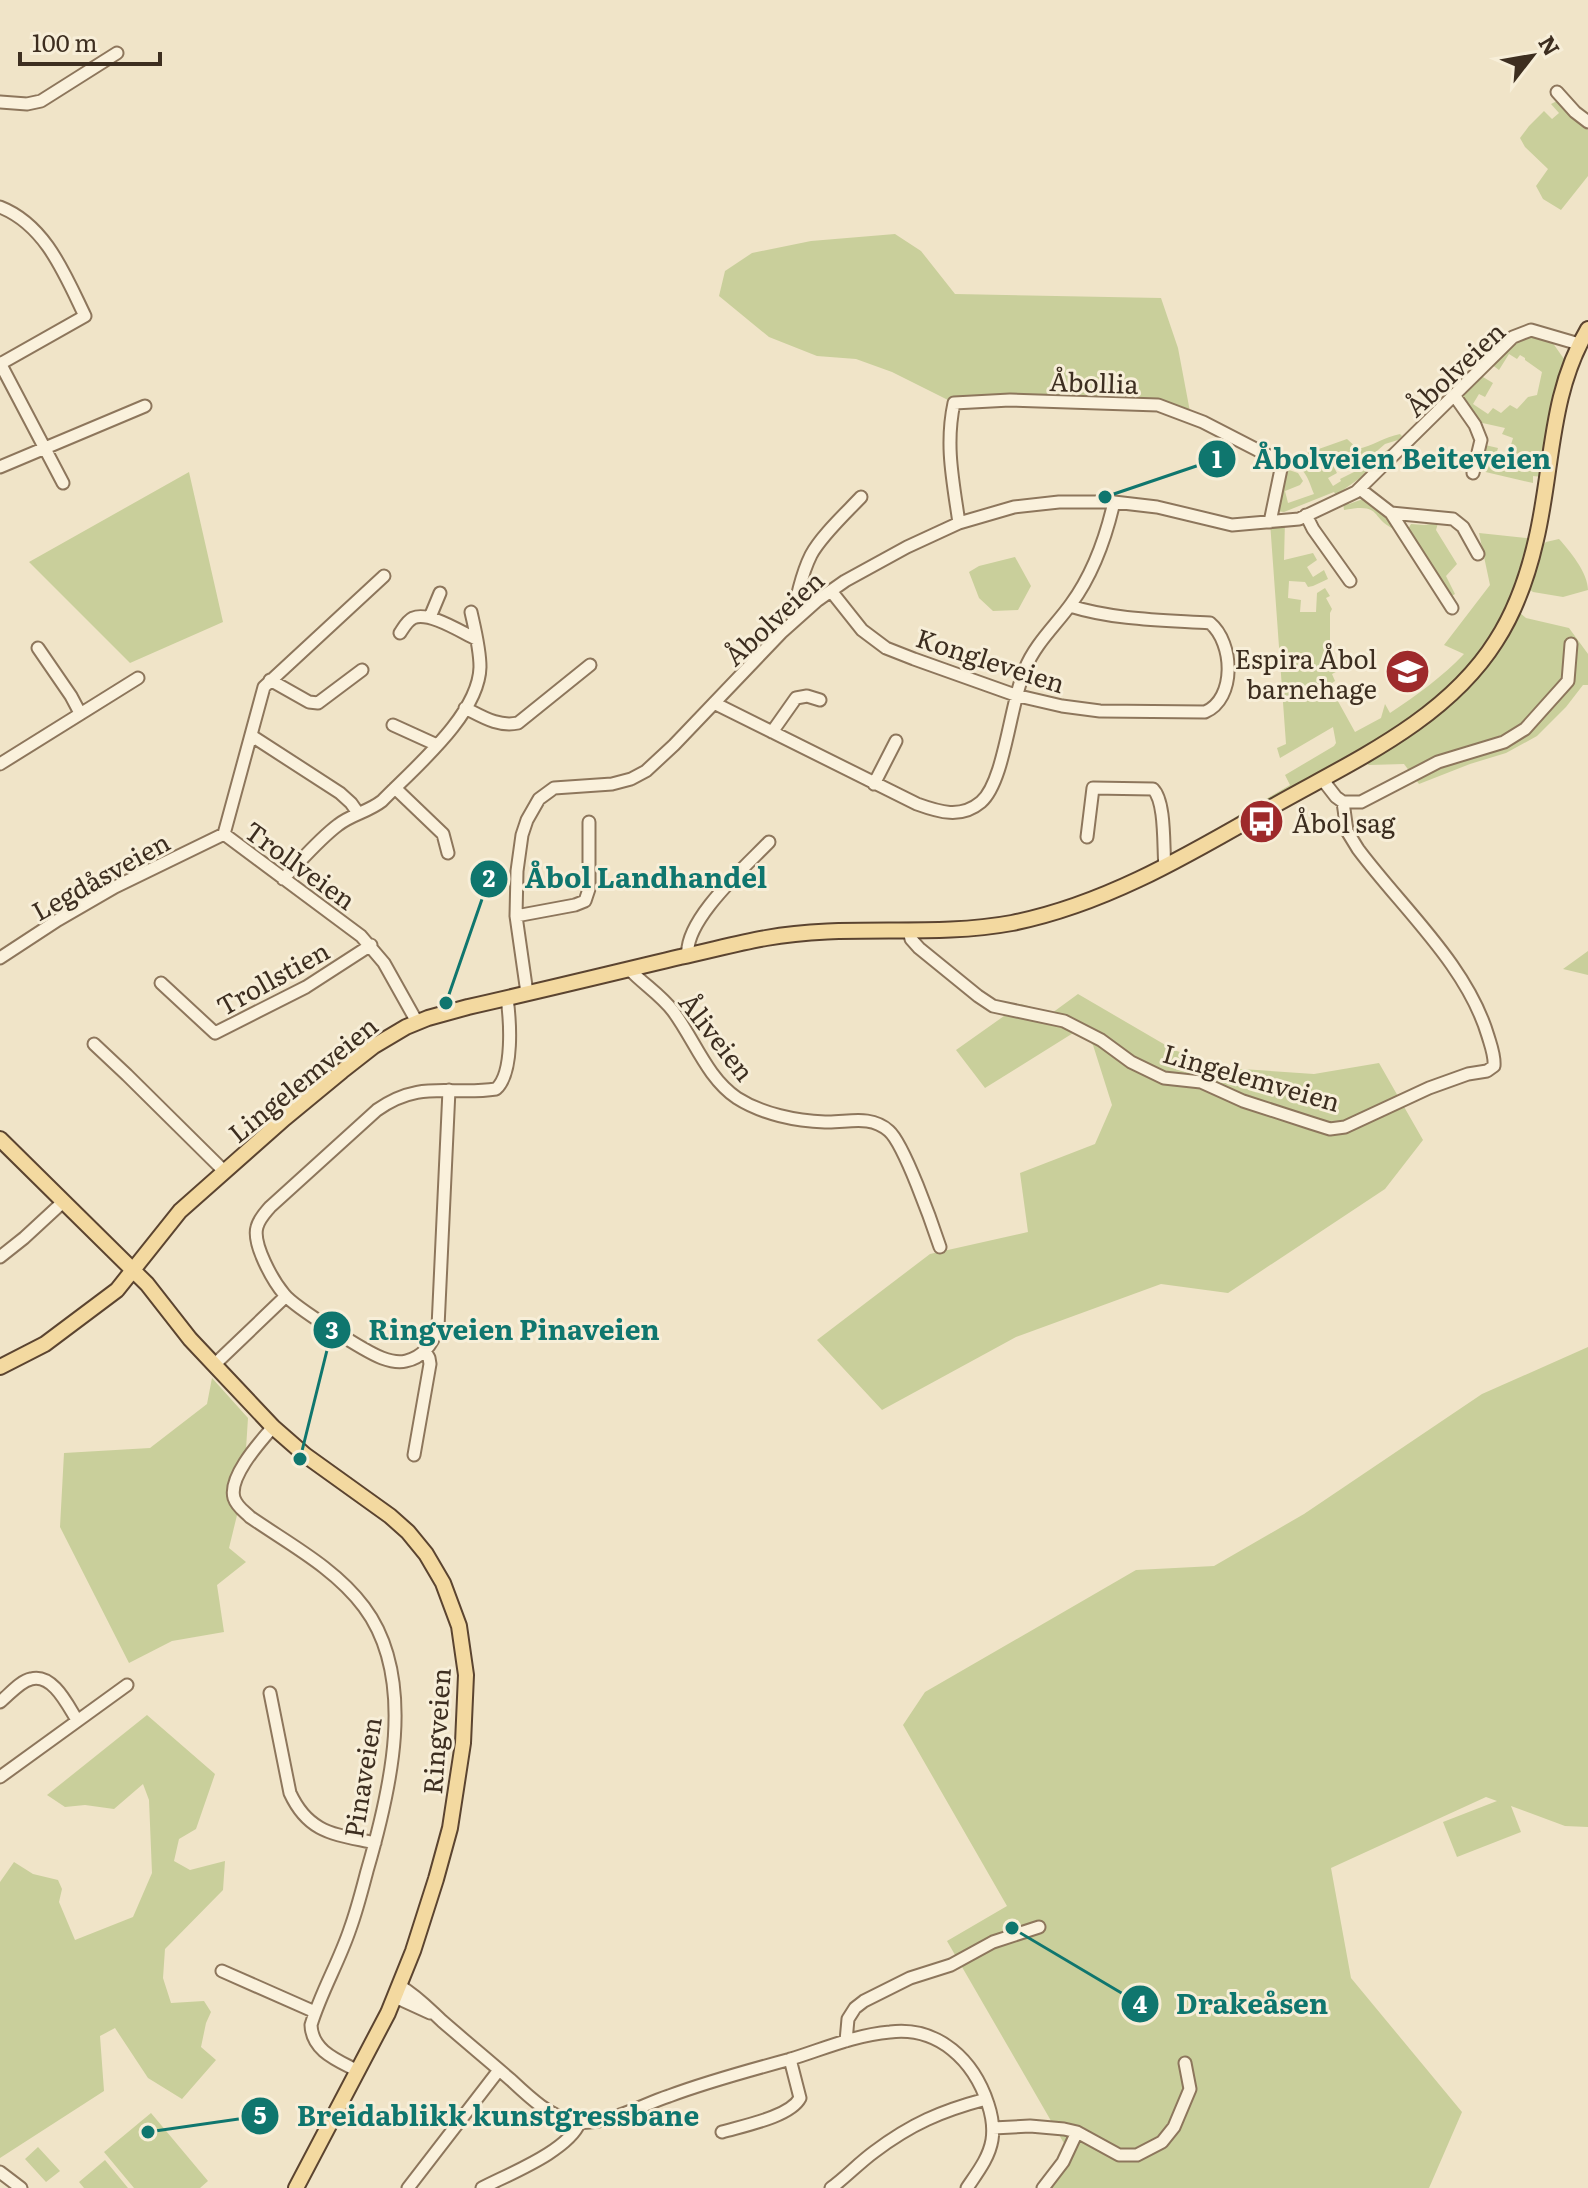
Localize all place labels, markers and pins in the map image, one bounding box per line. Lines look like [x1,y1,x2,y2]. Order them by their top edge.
callout: Åbolveien Beiteveien [1197,433,1568,485]
place label: Espira Åbol barnehage [1235,638,1377,707]
school or university icon: Espira Åbol barnehage [1384,648,1432,696]
bus stop icon: Åbol sag [1237,797,1285,845]
place label: Åbol sag [1292,802,1396,841]
callout: Åbol Landhandel [469,853,784,905]
callout: Ringveien Pinaveien [312,1304,675,1356]
callout: Drakeåsen [1120,1978,1344,2030]
callout: Breidablikk kunstgressbane [240,2090,715,2142]

